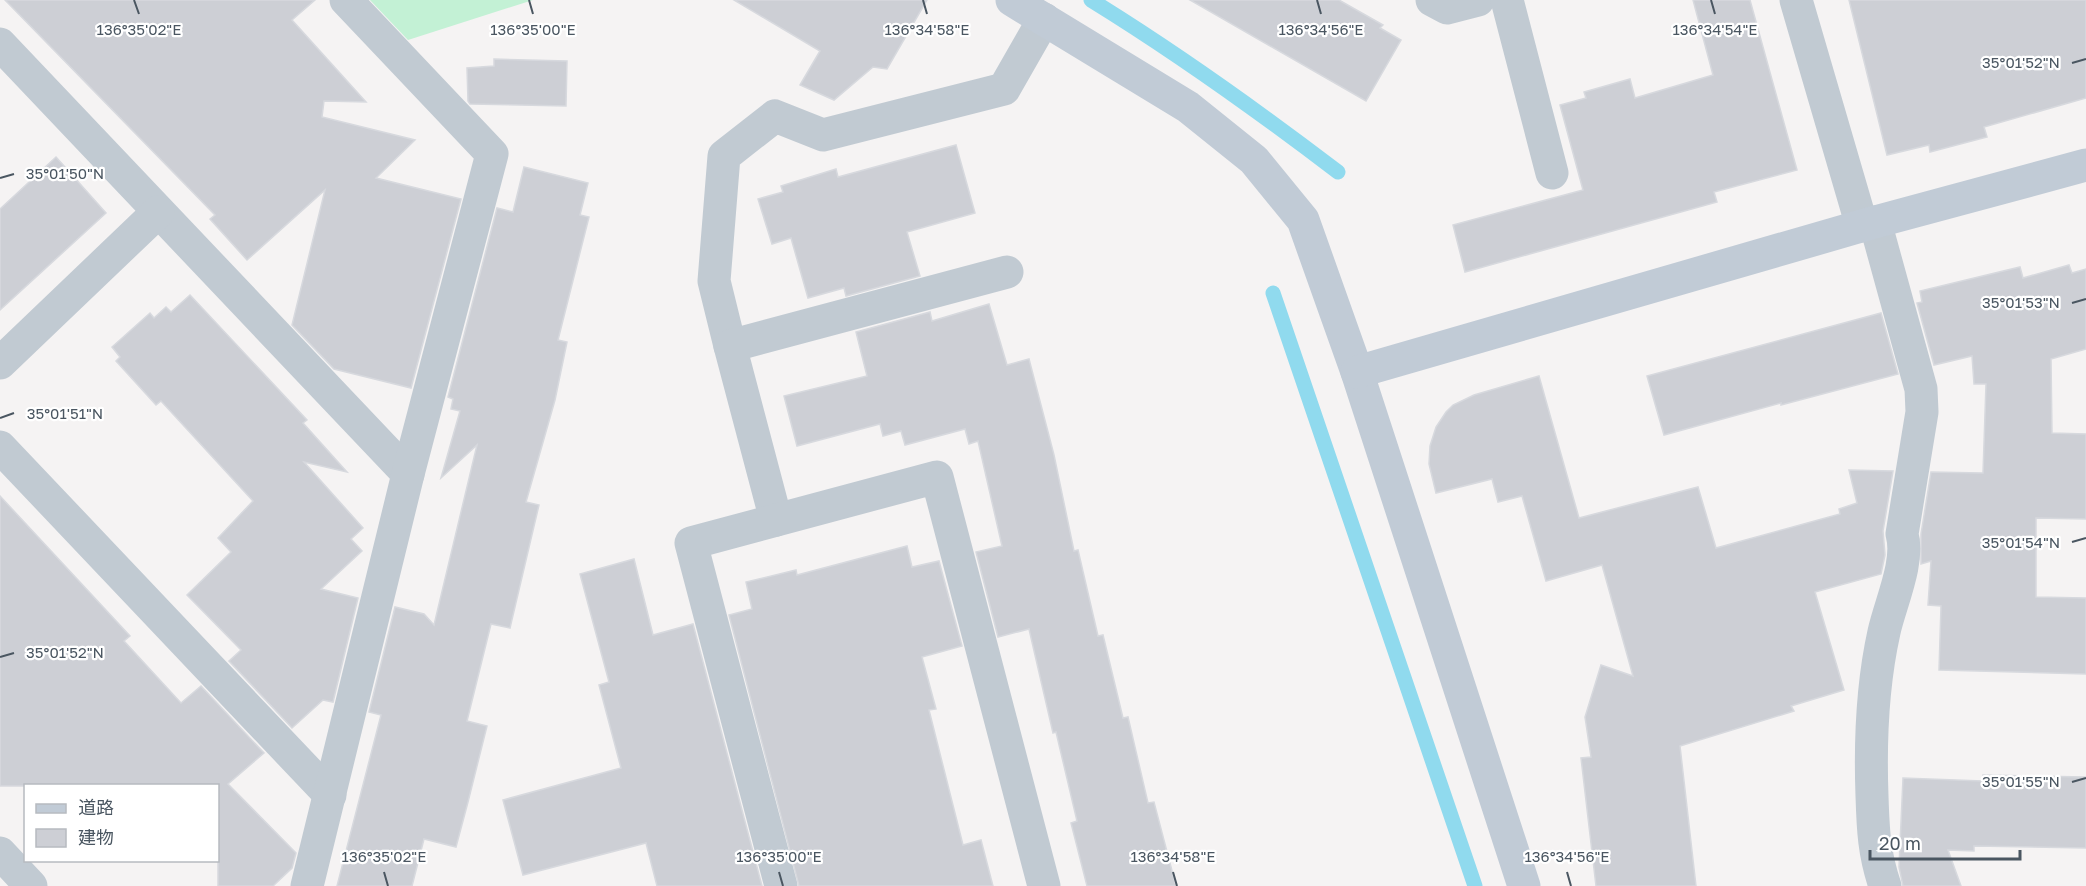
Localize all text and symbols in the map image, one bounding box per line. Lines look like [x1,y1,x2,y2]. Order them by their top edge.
text: 136°35'02"E [97,20,181,38]
text: 136°35'00"E [490,20,576,38]
text: 136°34'58"E [884,20,970,38]
text: 136°34'56"E [1279,20,1363,38]
text: 136°34'54"E [1672,20,1758,38]
text: 35°01'52"N [1982,53,2060,71]
text: 35°01'50"N [26,164,104,182]
text: 35°01'53"N [1982,293,2060,311]
text: 35°01'51"N [27,404,103,422]
text: 35°01'54"N [1982,533,2060,551]
text: 35°01'52"N [26,643,104,661]
text: 35°01'55"N [1982,772,2060,790]
legend [24,784,219,862]
text: 道路 [78,796,114,818]
scale bar [1870,823,2020,861]
text: 建物 [78,826,114,848]
text: 20 m [1879,832,1921,854]
text: 136°35'02"E [342,847,426,865]
text: 136°35'00"E [736,847,822,865]
text: 136°34'58"E [1130,847,1216,865]
text: 136°34'56"E [1525,847,1609,865]

